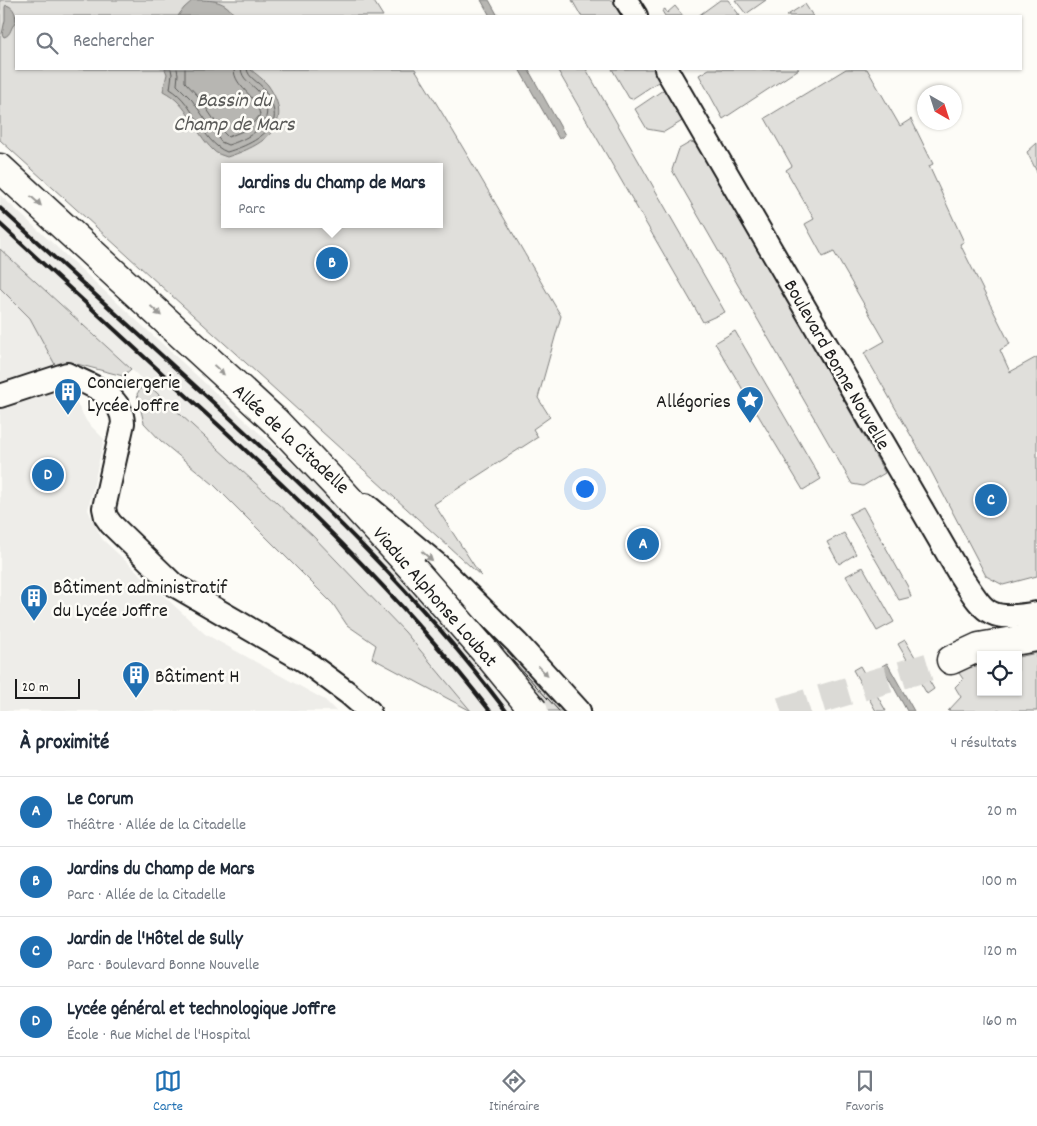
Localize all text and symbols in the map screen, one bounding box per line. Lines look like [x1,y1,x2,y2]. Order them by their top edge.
search box [15,15,1022,70]
icon: search [33,29,61,57]
text: Rechercher [73,29,154,56]
north arrow [917,85,962,130]
water label: Bassin du Champ de Mars [173,87,296,141]
popup [221,163,443,228]
text: Jardins du Champ de Mars [238,171,426,198]
one-way arrow [30,195,42,207]
text: Parc [238,198,265,221]
pin: B [316,244,348,282]
street label: Boulevard Bonne Nouvelle [775,275,896,456]
one-way arrow [149,305,161,317]
one-way arrow [213,364,226,375]
place label: Conciergerie Lycée Joffre [87,370,181,421]
building icon: Conciergerie Lycée Joffre [53,377,83,416]
street label: Allée de la Citadelle [225,379,355,502]
place icon: Allégories [735,385,765,424]
place label: Allégories [656,389,731,417]
pin: D [32,456,64,494]
your location [572,476,598,502]
pin: C [975,481,1007,519]
street label: Viaduc Alphonse Loubat [365,521,503,674]
pin: A [627,525,659,563]
one-way arrow [421,551,434,562]
place label: Bâtiment administratif du Lycée Joffre [53,575,228,626]
building icon: Bâtiment administratif du Lycée Joffre [19,583,49,622]
map controls [977,651,1022,696]
button: locate [977,651,1022,696]
building icon: Bâtiment H [121,660,151,699]
place label: Bâtiment H [155,664,239,692]
one-way arrow [537,664,549,676]
scale bar [15,676,80,699]
text: 20 m [22,678,49,698]
text: À proximité [20,729,109,759]
text: 4 résultats [950,732,1017,755]
text: Le Corum [67,787,134,814]
text: A [32,800,40,823]
text: 20 m [987,800,1017,823]
text: Théâtre · Allée de la Citadelle [67,814,246,837]
text: Jardins du Champ de Mars [67,857,255,884]
text: B [32,870,40,893]
text: 100 m [981,870,1017,893]
text: Parc · Allée de la Citadelle [67,884,226,907]
text: Jardin de l'Hôtel de Sully [67,927,243,954]
text: C [32,940,40,963]
text: 120 m [983,940,1017,963]
text: Parc · Boulevard Bonne Nouvelle [67,954,259,977]
text: Lycée général et technologique Joffre [67,997,336,1024]
text: D [32,1010,40,1033]
text: 160 m [982,1010,1017,1033]
text: École · Rue Michel de l'Hospital [67,1024,250,1047]
tab: Carte [153,1067,183,1117]
tab: Itinéraire [489,1067,539,1117]
tab: Favoris [845,1067,884,1117]

